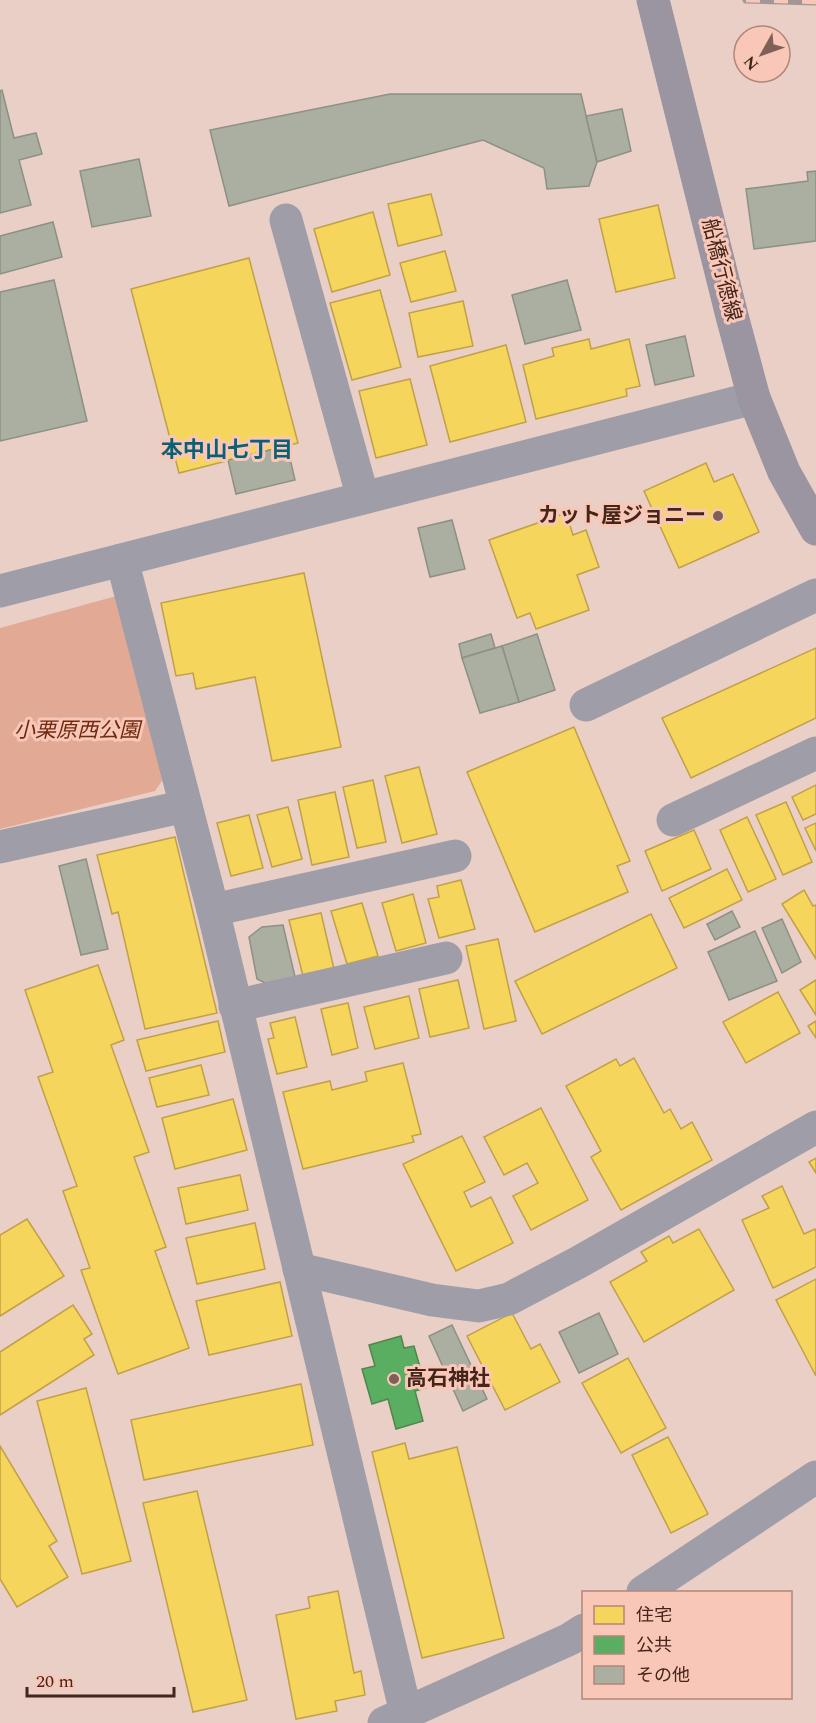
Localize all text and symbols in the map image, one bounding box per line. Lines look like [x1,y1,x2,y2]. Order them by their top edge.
north arrow [732,24,792,84]
text: N [738,50,765,76]
street label: 船橋行徳線 [693,215,749,325]
district label: 本中山七丁目 [161,434,293,467]
place label: カット屋ジョニー [538,500,706,532]
marker: カット屋ジョニー [711,509,725,523]
park label: 小栗原西公園 [14,715,143,747]
place label: 高石神社 [406,1363,490,1395]
marker: 高石神社 [387,1372,401,1386]
legend [582,1591,792,1699]
text: 住宅 [636,1602,672,1629]
text: 公共 [636,1632,672,1659]
scale bar [27,1660,174,1698]
text: その他 [636,1662,690,1689]
text: 20 m [36,1668,74,1695]

